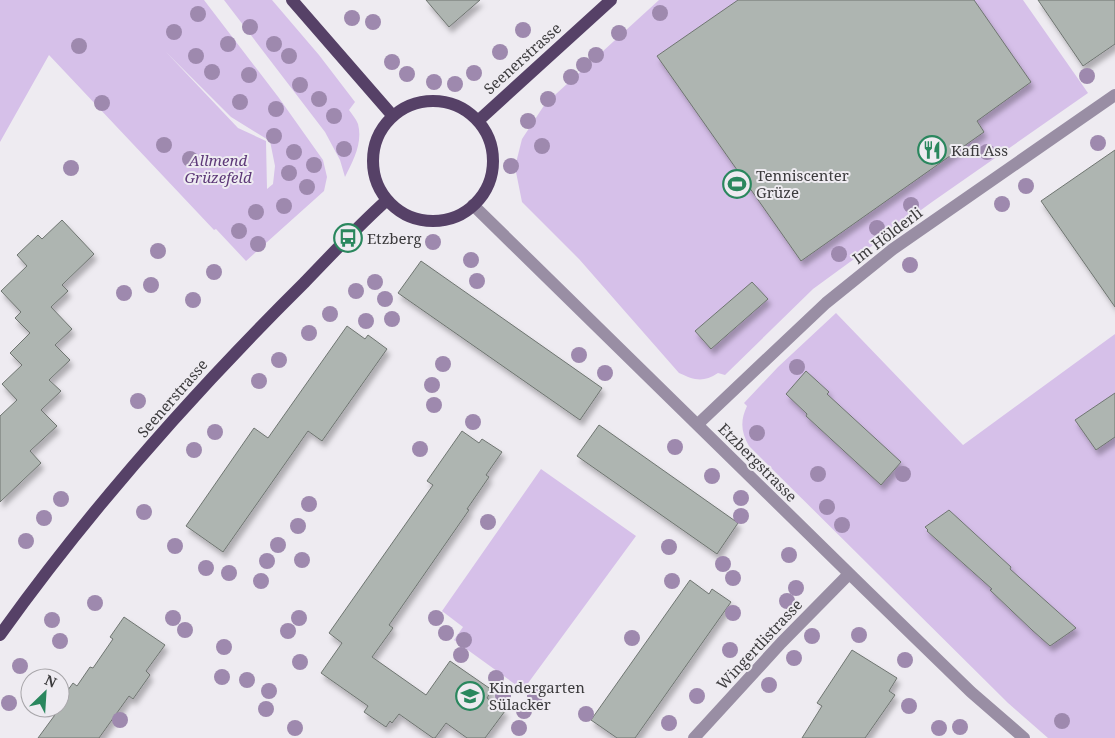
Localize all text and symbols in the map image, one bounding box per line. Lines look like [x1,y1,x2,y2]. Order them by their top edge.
street label: Seenerstrasse [479,18,565,98]
restaurant icon: Kafi Ass [917,135,947,165]
place label: Kafi Ass [951,140,1008,160]
park label: Allmend Grüzefeld [184,150,252,187]
place label: Tenniscenter Grüze [756,165,849,202]
sports icon: Tenniscenter Grüze [722,169,752,199]
street label: Im Hölderli [848,202,926,268]
bus stop icon: Etzberg [333,223,363,253]
place label: Etzberg [367,228,422,248]
street label: Seenerstrasse [132,355,212,441]
street label: Etzbergstrasse [714,418,802,506]
street label: Wingertlistrasse [712,594,806,694]
north arrow [20,668,70,718]
text: N [42,670,60,692]
place label: Kindergarten Sülacker [489,677,585,714]
school or university icon: Kindergarten Sülacker [455,681,485,711]

